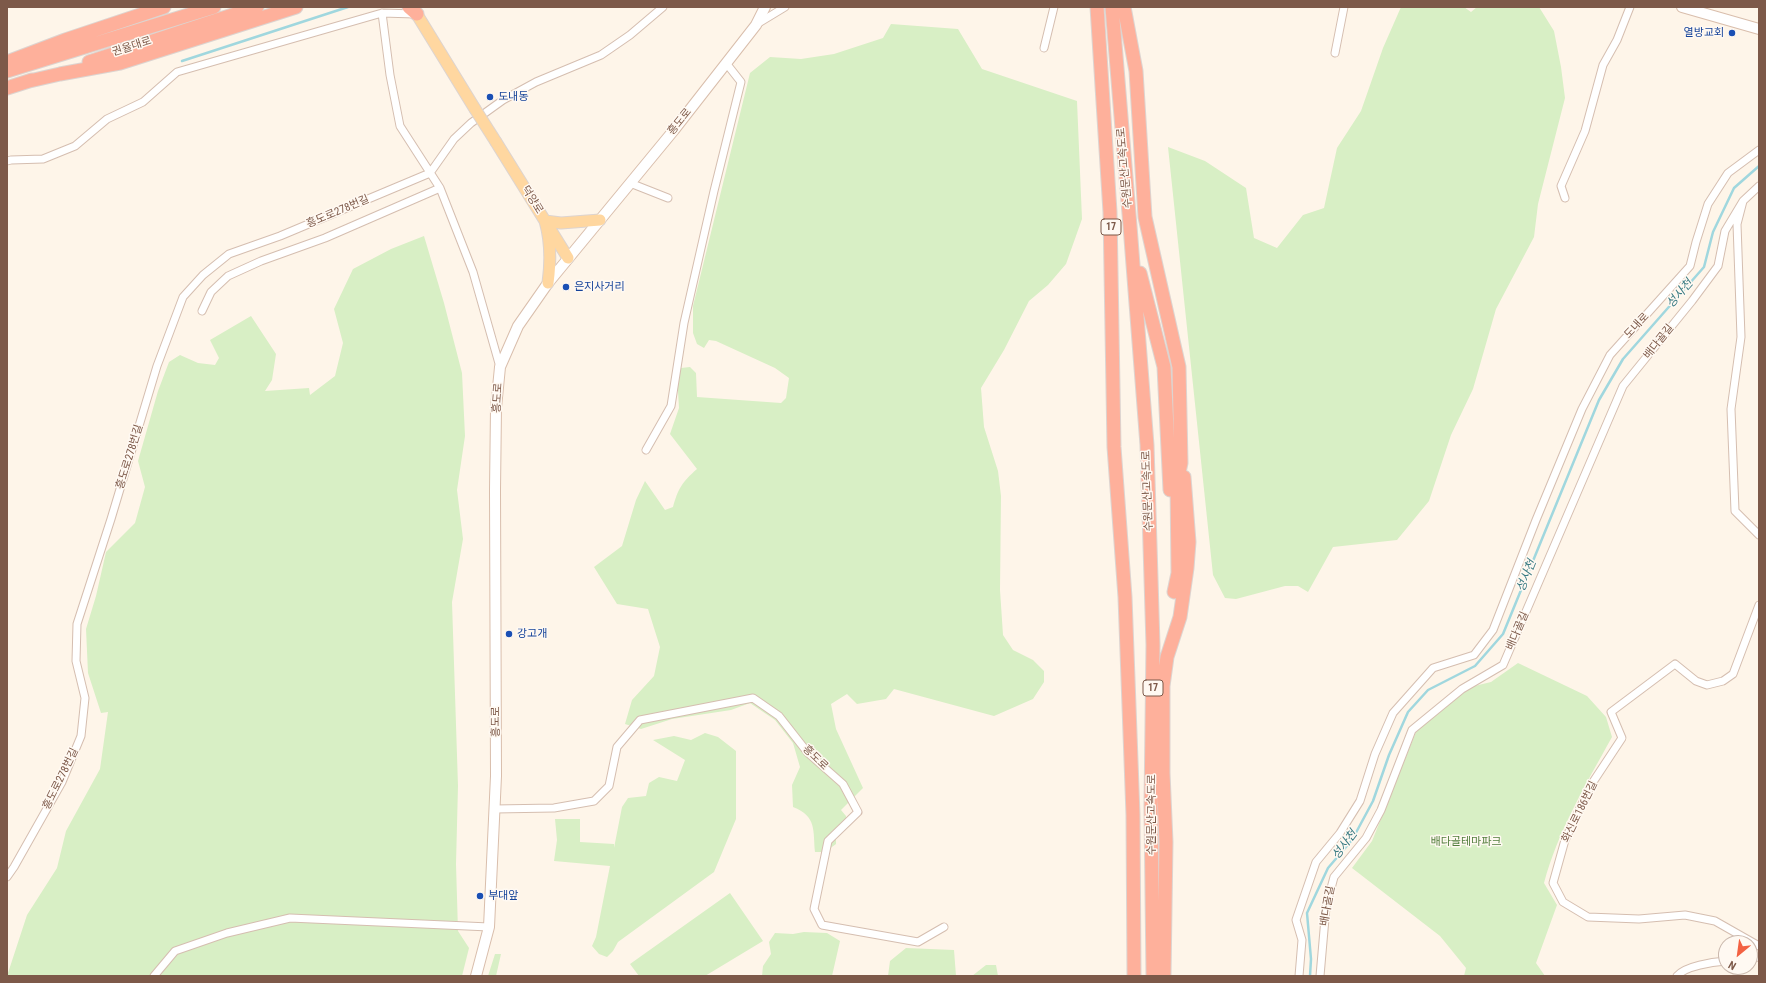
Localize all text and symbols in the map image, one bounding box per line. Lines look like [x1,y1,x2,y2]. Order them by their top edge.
place label: 열방교회 [1684,26,1724,40]
marker: 열방교회 [1727,28,1737,38]
street label: 권율대로 [111,34,153,60]
place label: 도내동 [498,90,528,104]
marker: 도내동 [485,92,495,102]
street label: 흥도로 [665,106,695,138]
street label: 수원문산고속도로 [1115,127,1135,209]
street label: 덕양로 [518,184,546,216]
street label: 흥도로278번길 [305,193,371,231]
road number: 17 [1101,219,1121,235]
water label: 성사천 [1664,277,1696,311]
place label: 은지사거리 [574,280,625,294]
marker: 은지사거리 [561,282,571,292]
street label: 도내로 [1622,310,1652,342]
street label: 배다골길 [1641,322,1677,362]
street label: 흥도로 [490,382,506,414]
street label: 흥도로278번길 [114,423,146,491]
street label: 수원문산고속도로 [1140,450,1156,532]
water label: 성사천 [1514,558,1540,594]
street label: 배다골길 [1504,610,1532,652]
place label: 강고개 [517,627,547,641]
marker: 강고개 [504,629,514,639]
road number: 17 [1143,680,1163,696]
street label: 흥도로 [489,707,503,737]
street label: 흥도로 [799,743,831,773]
street label: 흥도로278번길 [40,746,82,812]
street label: 수원문산고속도로 [1145,775,1159,855]
street label: 화신로186번길 [1559,779,1601,845]
water label: 성사천 [1329,827,1361,863]
park label: 배다골테마파크 [1431,835,1501,849]
street label: 배다골길 [1318,885,1338,927]
place label: 부대앞 [488,889,518,903]
marker: 부대앞 [475,891,485,901]
north arrow [1718,935,1758,975]
text: N [1726,958,1739,972]

